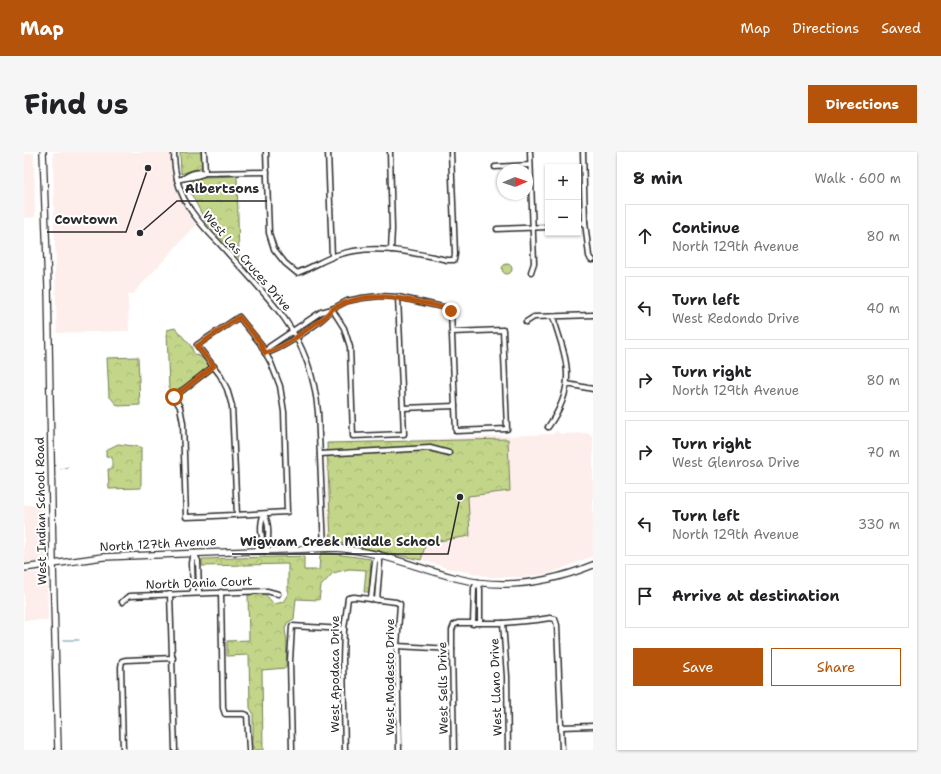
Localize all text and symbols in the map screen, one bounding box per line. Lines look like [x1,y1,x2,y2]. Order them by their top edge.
text: Map [20,16,64,41]
text: Map [741,19,771,37]
text: Directions [793,19,859,37]
text: Saved [881,19,921,37]
text: Find us [24,85,129,123]
button: Directions [808,85,917,123]
north arrow [497,164,533,200]
map controls [545,164,581,236]
button: + [545,164,581,200]
text: 8 min [633,167,683,189]
text: Walk · 600 m [815,170,901,187]
callout: Albertsons [177,176,267,201]
text: Albertsons [185,180,259,197]
button: − [545,200,581,236]
callout: Cowtown [47,207,126,232]
street label: West Las Cruces Drive [199,208,295,315]
text: Cowtown [54,211,118,228]
text: Continue [672,218,740,238]
icon: ahead [634,225,656,247]
text: 80 m [866,228,900,245]
text: North 129th Avenue [672,238,799,255]
text: Turn left [672,290,740,310]
icon: left [634,297,656,319]
text: 40 m [866,300,900,317]
route end [442,302,460,320]
text: West Redondo Drive [672,310,800,327]
text: Turn right [672,362,752,382]
icon: right [634,369,656,391]
text: 80 m [866,372,900,389]
text: North 129th Avenue [672,382,799,399]
route start [165,388,183,406]
text: Turn right [672,434,752,454]
street label: West Indian School Road [32,436,50,585]
icon: right [634,441,656,463]
text: 70 m [866,444,900,461]
text: West Glenrosa Drive [672,454,800,471]
text: Turn left [672,506,740,526]
icon: left [634,513,656,535]
text: 330 m [858,516,900,533]
text: North 129th Avenue [672,526,799,543]
callout: Wigwam Creek Middle School [232,529,448,554]
street label: North 127th Avenue [99,533,217,555]
text: Wigwam Creek Middle School [240,533,441,550]
street label: North Dania Court [145,573,253,593]
icon: arrive [634,585,656,607]
text: Arrive at destination [672,586,840,606]
street label: West Apodaca Drive [327,615,343,733]
street label: West Modesto Drive [382,618,398,735]
street label: West Llano Drive [486,637,506,736]
street label: West Sells Drive [434,641,452,734]
button: Save [633,648,763,686]
button: Share [771,648,901,686]

